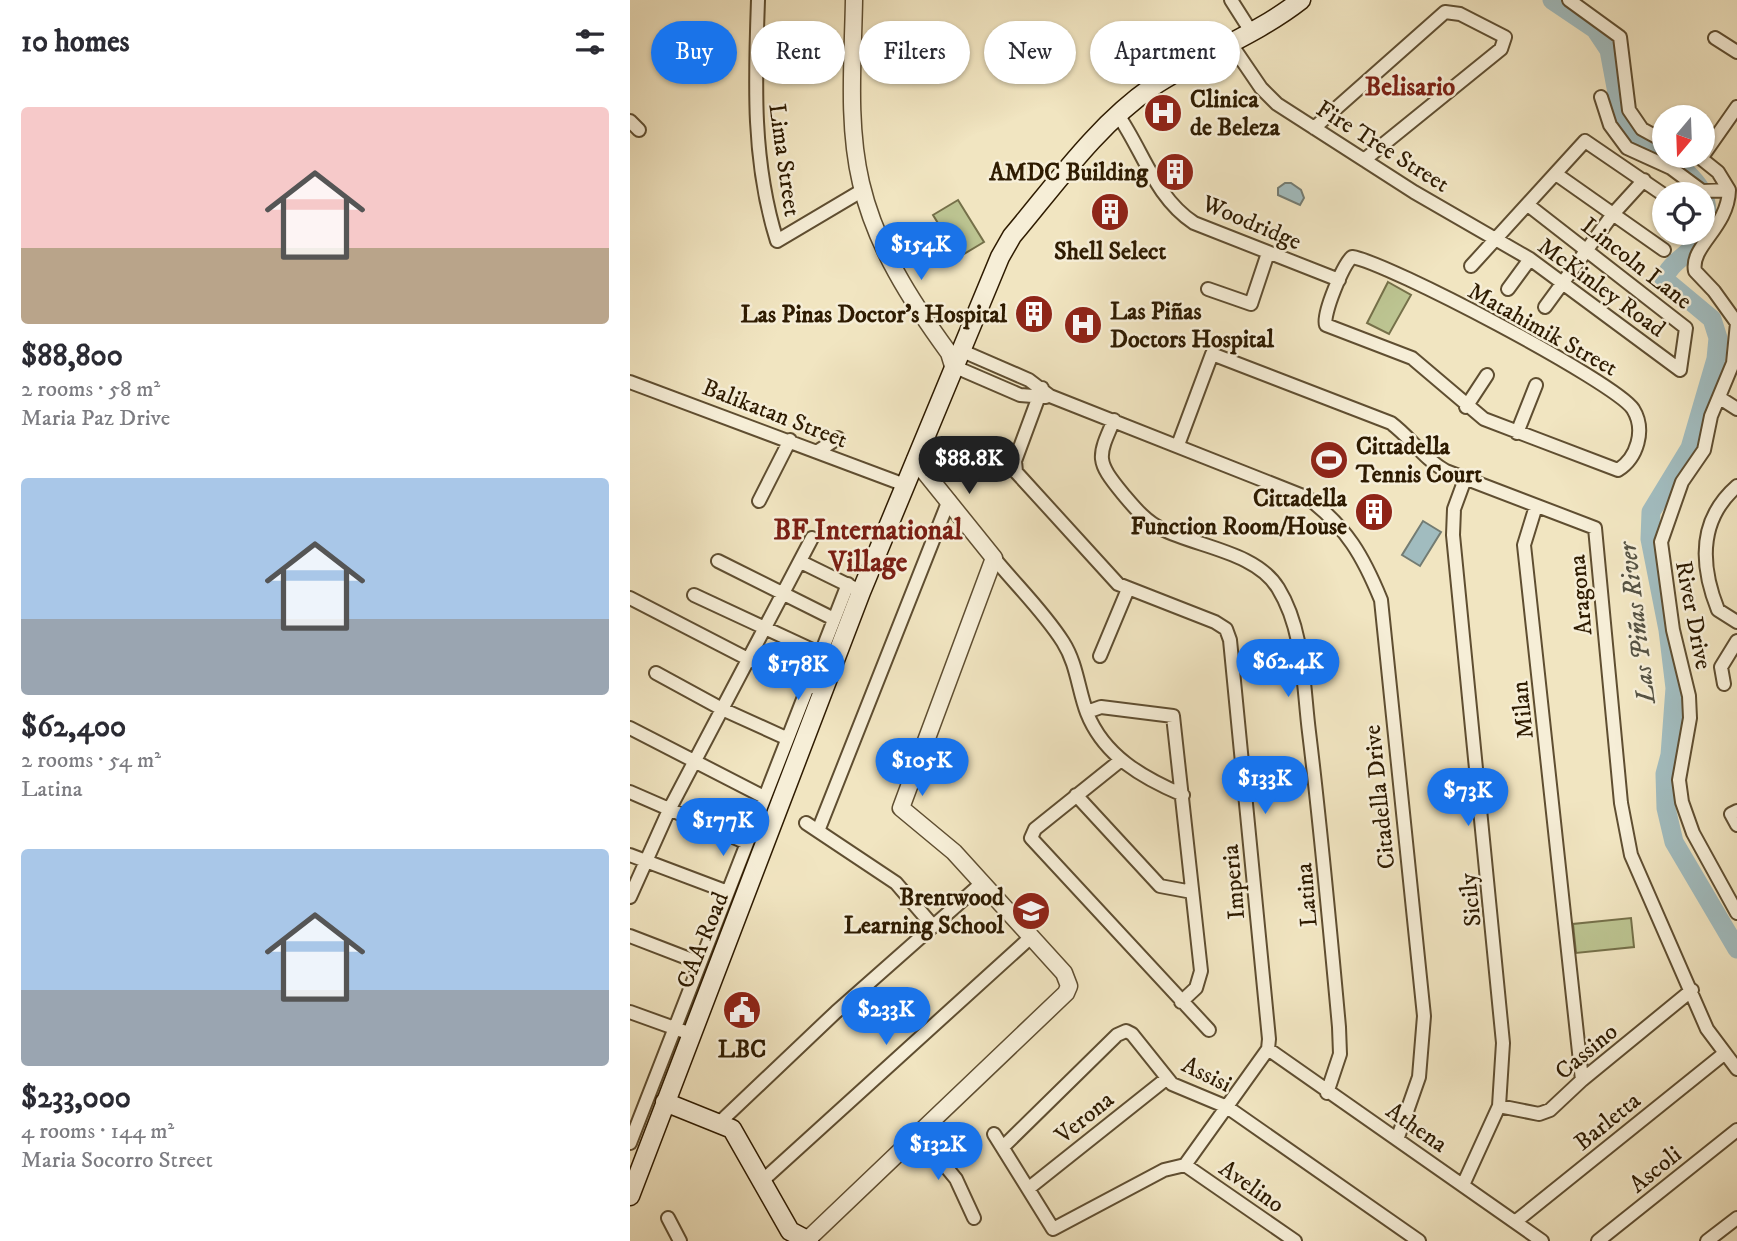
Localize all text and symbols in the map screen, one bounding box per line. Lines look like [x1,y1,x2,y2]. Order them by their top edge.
chip: Buy [651,21,737,84]
chip: Rent [751,21,845,84]
chip: Filters [859,21,970,84]
chip: New [984,21,1076,84]
chip: Apartment [1090,21,1240,84]
icon: filters [571,23,609,61]
text: 10 homes [21,24,130,61]
district label: Belisario [1365,71,1456,104]
place label: Clinica de Beleza [1190,85,1281,143]
hospital icon: Clinica de Beleza [1142,92,1184,134]
street label: Fire Tree Street [1310,94,1455,200]
street label: Lima Street [761,102,807,219]
north arrow [1652,105,1715,168]
map controls [1652,105,1715,245]
building icon: AMDC Building [1154,151,1196,193]
icon: home [252,152,378,278]
place label: AMDC Building [988,158,1149,188]
button: locate [1652,182,1715,245]
street label: Woodridge [1197,188,1306,257]
building icon: Shell Select [1089,191,1131,233]
street label: Lincoln Lane [1575,211,1698,316]
pin: $154K [872,222,970,282]
text: $154K [891,230,951,259]
street label: McKinley Road [1532,231,1671,344]
place label: Shell Select [1054,237,1166,267]
street label: Matahimik Street [1462,276,1623,384]
building icon: Las Pinas Doctor's Hospital [1013,293,1055,335]
place label: Las Piñas Doctors Hospital [1110,297,1275,355]
place label: Las Pinas Doctor's Hospital [741,300,1008,330]
hospital icon: Las Piñas Doctors Hospital [1062,304,1104,346]
text: $88,800 [21,338,123,375]
street label: Balikatan Street [698,372,852,455]
text: 2 rooms · 58 m² [21,375,160,404]
text: Maria Paz Drive [21,404,170,433]
place label: Cittadella Tennis Court [1355,432,1482,490]
pin: $88.8K [912,436,1026,496]
sports icon: Cittadella Tennis Court [1308,439,1350,481]
text: $88.8K [935,444,1003,473]
place label: Cittadella Function Room/House [1131,484,1348,542]
building icon: Cittadella Function Room/House [1353,491,1395,533]
district label: BF International Village [774,513,963,580]
icon: home [252,523,378,649]
water label: Las Piñas River [1611,539,1664,707]
street label: Aragona [1562,553,1599,636]
street label: River Drive [1668,558,1718,672]
pin: $62.4K [1231,640,1345,699]
pin: $178K [749,642,847,702]
text: $62.4K [1252,647,1324,676]
text: $178K [768,650,828,679]
street label: Milan [1505,679,1541,740]
text: $62,400 [21,709,126,746]
street label: Citadella Drive [1357,723,1402,871]
pin: $105K [873,738,971,798]
text: 2 rooms · 54 m² [21,746,161,775]
text: $105K [892,746,952,775]
pin: $133K [1216,756,1314,816]
text: $133K [1238,764,1292,793]
pin: $73K [1427,768,1509,828]
text: Latina [21,775,82,804]
text: $73K [1443,776,1493,805]
pin: $177K [674,798,772,858]
text: $177K [692,806,754,835]
street label: Imperia [1216,842,1252,921]
street label: Latina [1289,861,1325,928]
street label: Sicily [1453,871,1489,928]
place label: Brentwood Learning School [844,883,1005,941]
street label: CAA Road [670,888,736,993]
school or university icon: Brentwood Learning School [1010,890,1052,932]
icon: home [252,894,378,1020]
pin: $233K [837,988,935,1047]
public building icon: LBC [721,989,763,1031]
text: $233K [857,995,915,1024]
street label: Cassino [1549,1017,1624,1087]
place label: LBC [718,1035,766,1065]
street label: Assisi [1177,1050,1236,1100]
text: $233,000 [21,1080,131,1117]
street label: Verona [1048,1084,1121,1151]
street label: Barletta [1568,1085,1648,1158]
street label: Athena [1380,1096,1454,1160]
text: 4 rooms · 144 m² [21,1117,174,1146]
pin: $132K [889,1122,987,1182]
text: $132K [909,1130,967,1159]
street label: Ascoli [1623,1140,1688,1200]
text: Maria Socorro Street [21,1146,213,1175]
street label: Avelino [1213,1154,1290,1220]

